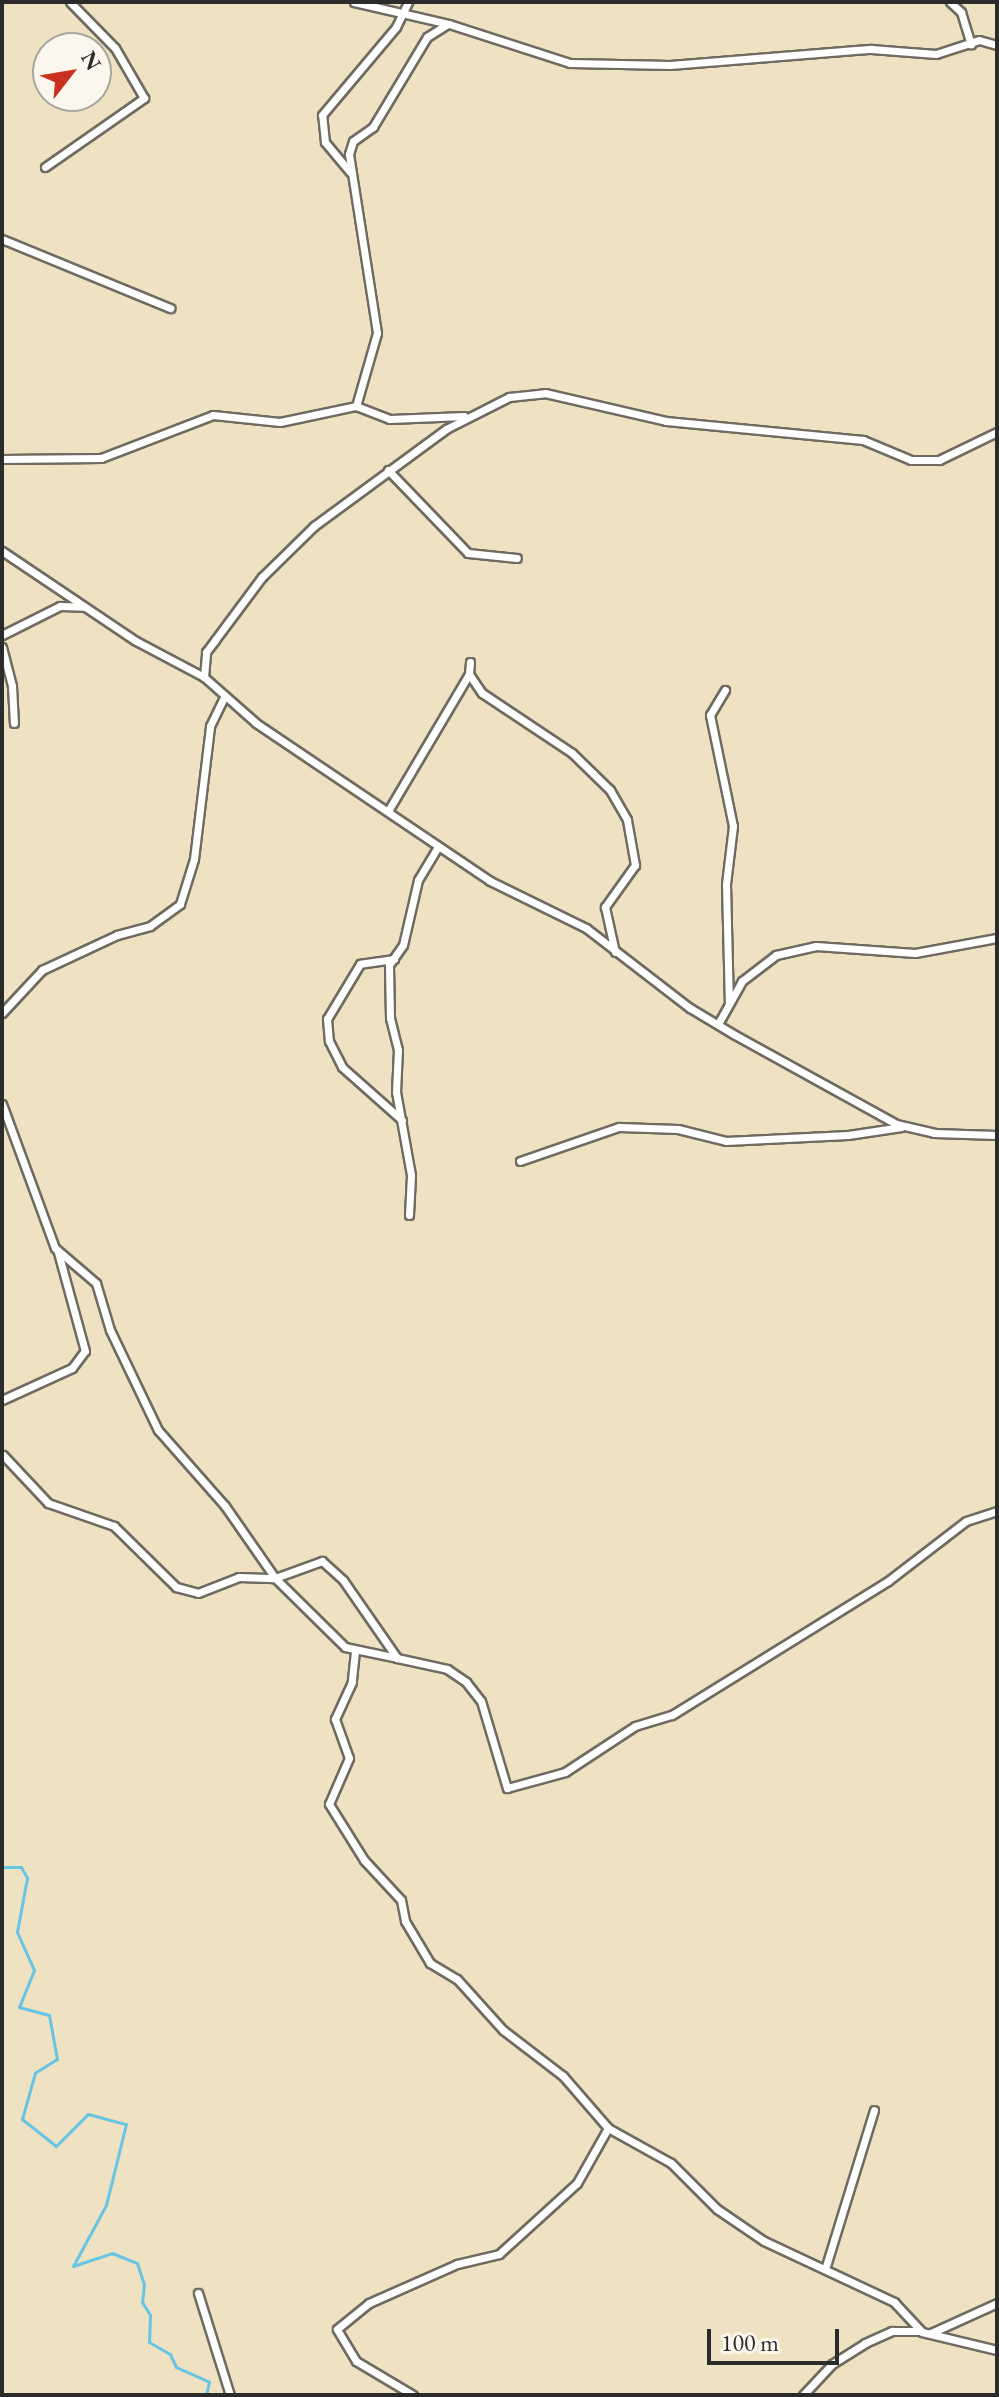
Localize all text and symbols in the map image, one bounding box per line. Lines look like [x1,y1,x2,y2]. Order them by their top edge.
north arrow [32,32,112,112]
text: N [74,45,108,76]
scale bar [711,2313,843,2363]
text: 100 m [721,2327,779,2358]

